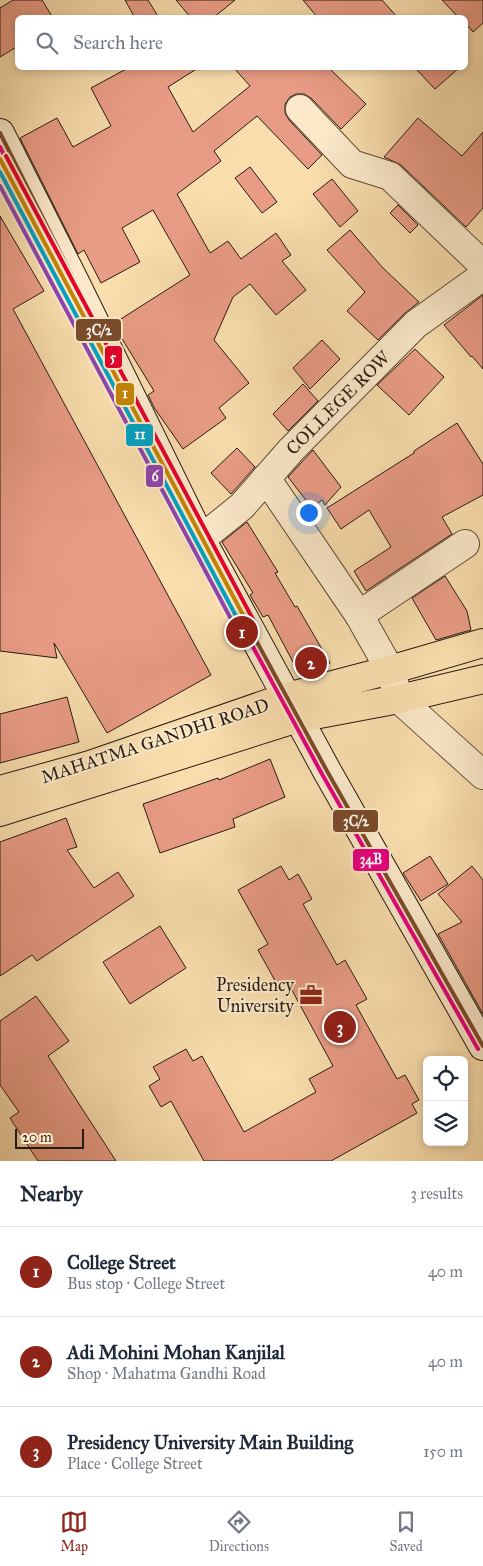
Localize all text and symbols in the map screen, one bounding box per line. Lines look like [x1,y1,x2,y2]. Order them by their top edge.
search box [15,15,468,70]
icon: search [33,29,61,57]
text: Search here [73,31,163,54]
line badge: 3C/2 [75,318,122,342]
text: 3C/2 [86,322,113,340]
line badge: 5 [104,345,123,369]
street label: COLLEGE ROW [281,346,395,460]
text: 5 [110,349,117,366]
line badge: 1 [115,382,135,406]
text: 1 [122,385,128,402]
line badge: 11 [125,423,154,447]
text: 11 [134,426,146,443]
line badge: 6 [145,464,164,488]
text: 6 [151,468,159,485]
your location [296,500,322,526]
pin: 1 [226,613,258,651]
pin: 2 [295,644,327,682]
street label: MAHATMA GANDHI ROAD [38,694,272,788]
line badge: 3C/2 [332,809,379,833]
text: 3C/2 [343,813,370,831]
line badge: 34B [352,848,390,872]
text: 34B [360,851,382,869]
place label: Presidency University [216,974,295,1017]
office icon: Presidency University [298,982,324,1008]
pin: 3 [324,1008,356,1046]
map controls [423,1056,468,1146]
button: locate [423,1056,468,1101]
button: layers [423,1101,468,1146]
scale bar [15,1126,84,1149]
text: 20 m [22,1129,52,1146]
text: Nearby [20,1181,83,1207]
text: 3 results [410,1184,463,1203]
text: College Street [67,1251,176,1274]
text: 1 [33,1262,39,1281]
text: 40 m [428,1262,463,1281]
text: Bus stop · College Street [67,1274,225,1293]
text: Adi Mohini Mohan Kanjilal [67,1341,285,1364]
text: 2 [32,1352,40,1371]
text: 40 m [428,1352,463,1371]
text: Shop · Mahatma Gandhi Road [67,1364,266,1383]
text: Presidency University Main Building [67,1431,353,1454]
text: 3 [33,1442,39,1461]
text: 150 m [423,1442,463,1461]
text: Place · College Street [67,1454,203,1473]
tab: Map [60,1508,88,1555]
tab: Directions [209,1508,269,1555]
tab: Saved [390,1508,423,1555]

